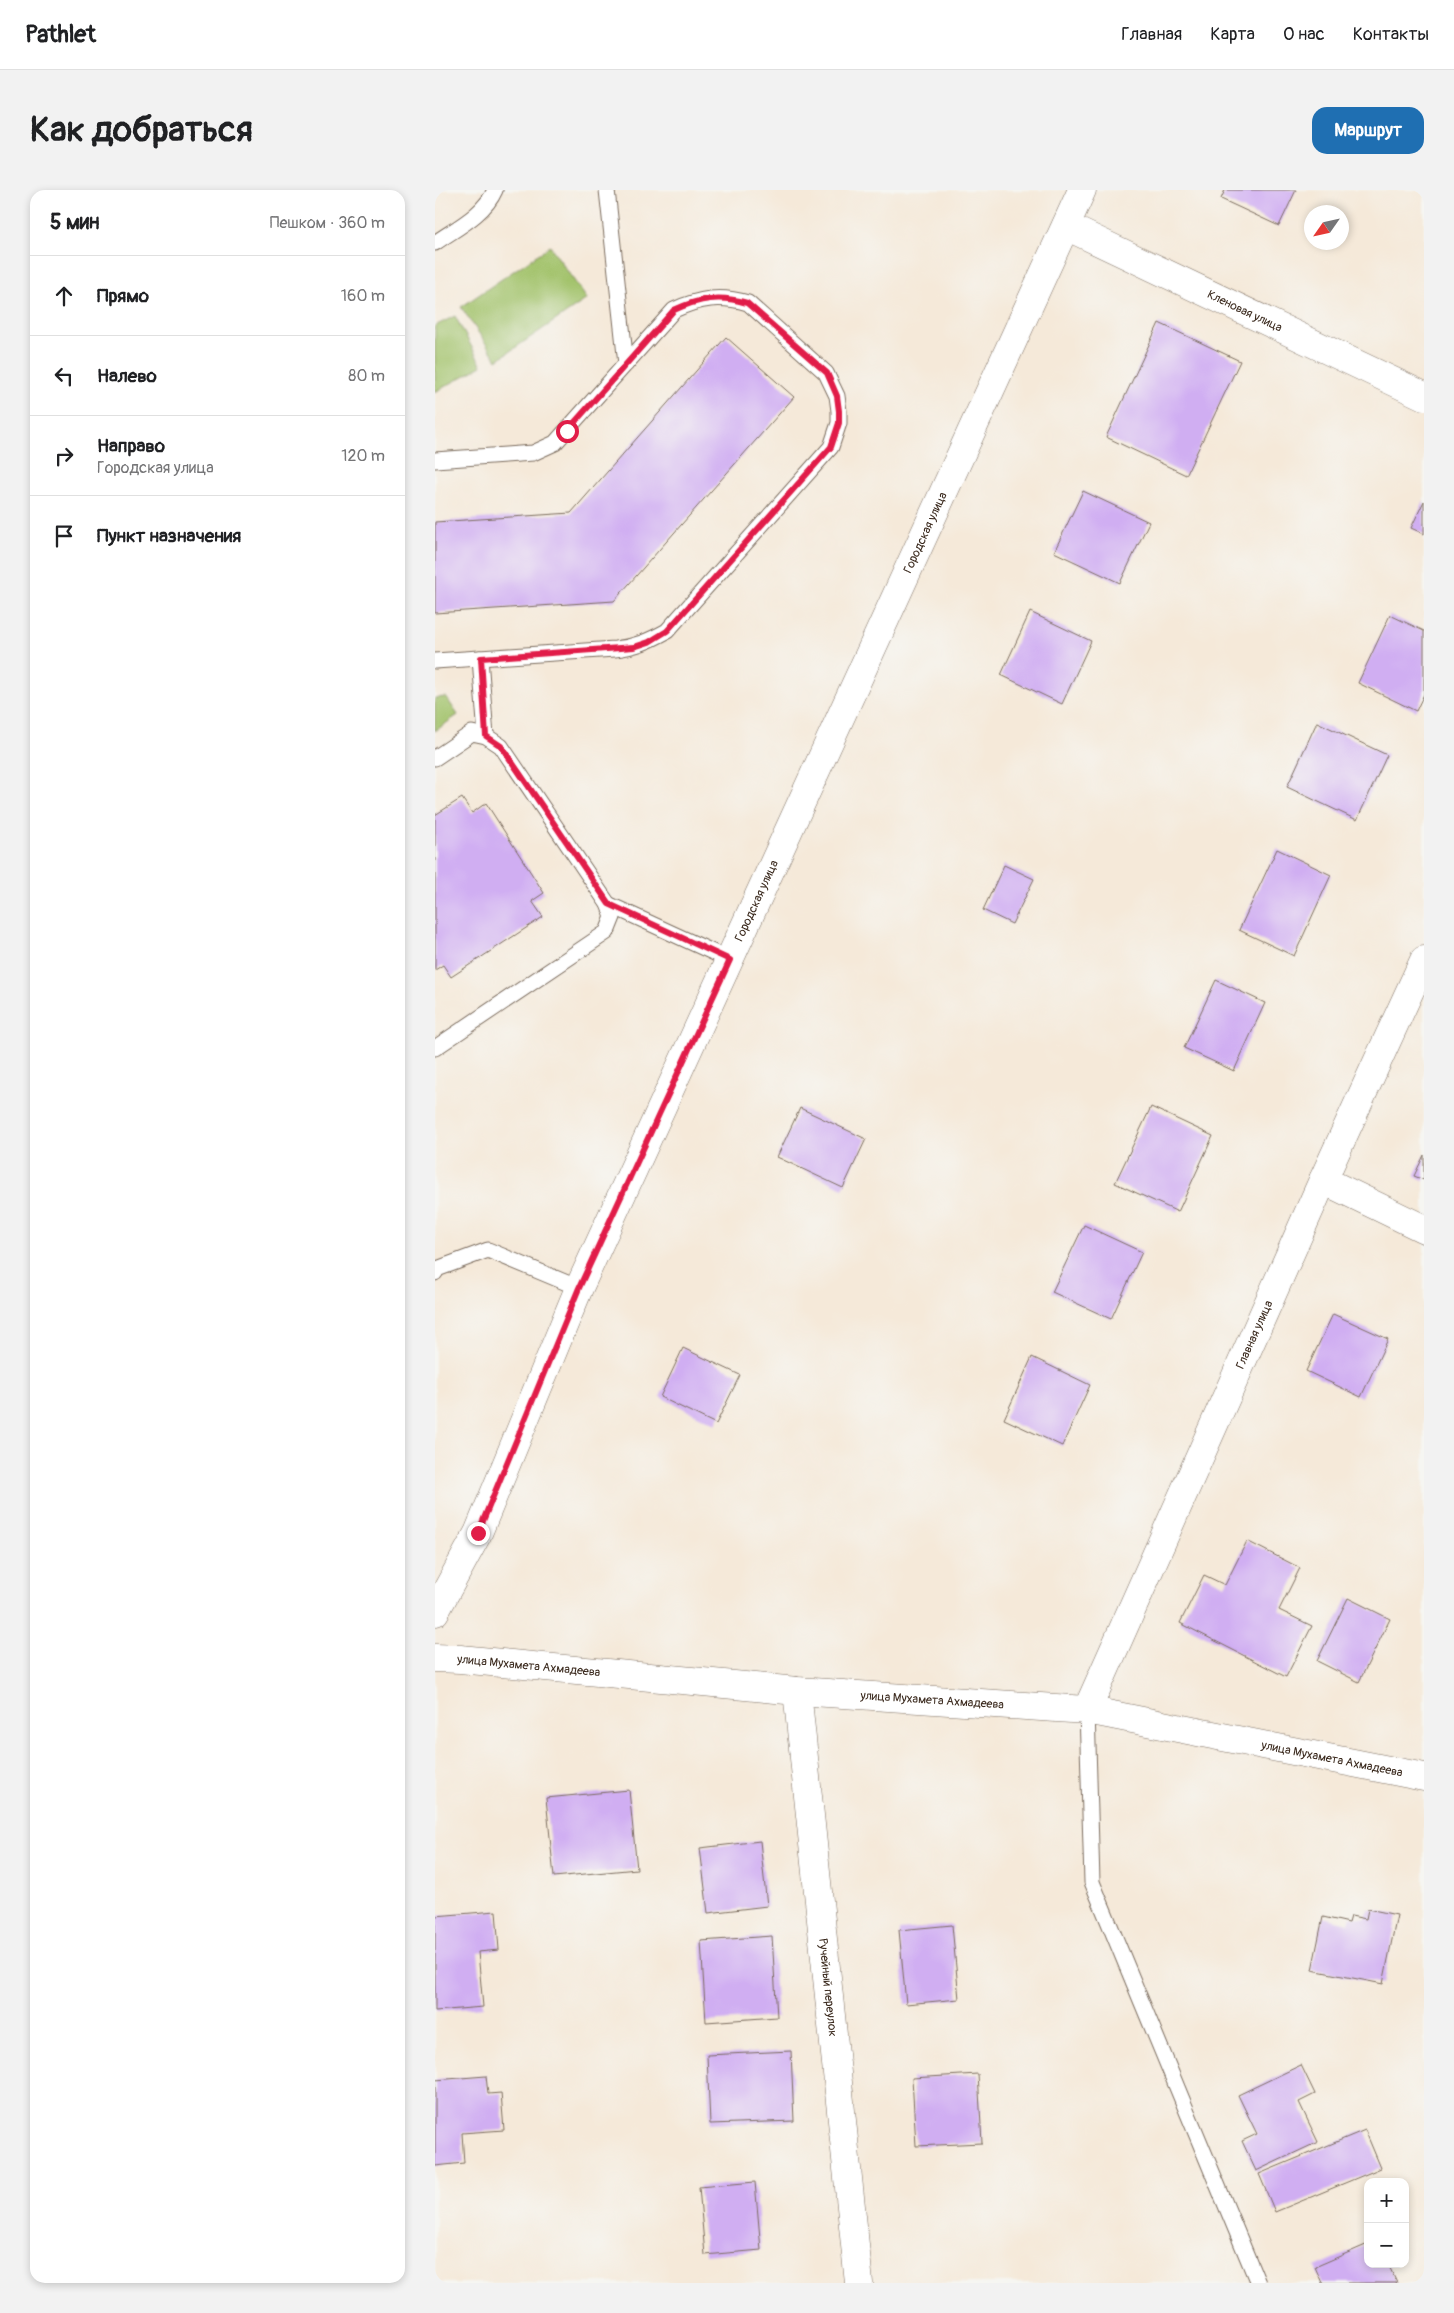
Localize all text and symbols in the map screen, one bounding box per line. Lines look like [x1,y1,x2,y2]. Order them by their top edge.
text: Pathlet [25,20,96,49]
text: Главная [1121,23,1182,46]
text: Карта [1210,23,1255,46]
text: О нас [1283,23,1325,46]
text: Контакты [1353,23,1429,46]
button: Маршрут [1312,107,1424,154]
text: Как добраться [30,108,253,152]
north arrow [1304,205,1349,250]
text: 5 мин [50,209,100,236]
text: Пешком · 360 m [270,213,385,233]
icon: ahead [50,282,78,310]
text: Прямо [97,284,149,308]
text: 160 m [341,286,385,306]
street label: Кленовая улица [1205,287,1285,336]
icon: left [50,362,78,390]
text: Налево [97,364,157,388]
text: 80 m [348,366,385,386]
route start [556,420,579,443]
text: Направо [97,434,165,458]
icon: right [50,442,78,470]
text: 120 m [341,446,385,466]
text: Городская улица [97,458,214,478]
street label: Городская улица [901,489,951,576]
icon: arrive [50,522,78,550]
text: Пункт назначения [97,524,241,548]
street label: Городская улица [732,858,782,944]
street label: Главная улица [1233,1298,1277,1371]
route end [467,1522,490,1545]
street label: улица Мухамета Ахмадеева [456,1652,601,1680]
street label: улица Мухамета Ахмадеева [859,1688,1005,1713]
street label: улица Мухамета Ахмадеева [1259,1738,1404,1781]
street label: Ручейный переулок [815,1938,840,2037]
map controls [1364,2178,1409,2268]
button: + [1364,2178,1409,2223]
button: − [1364,2223,1409,2268]

